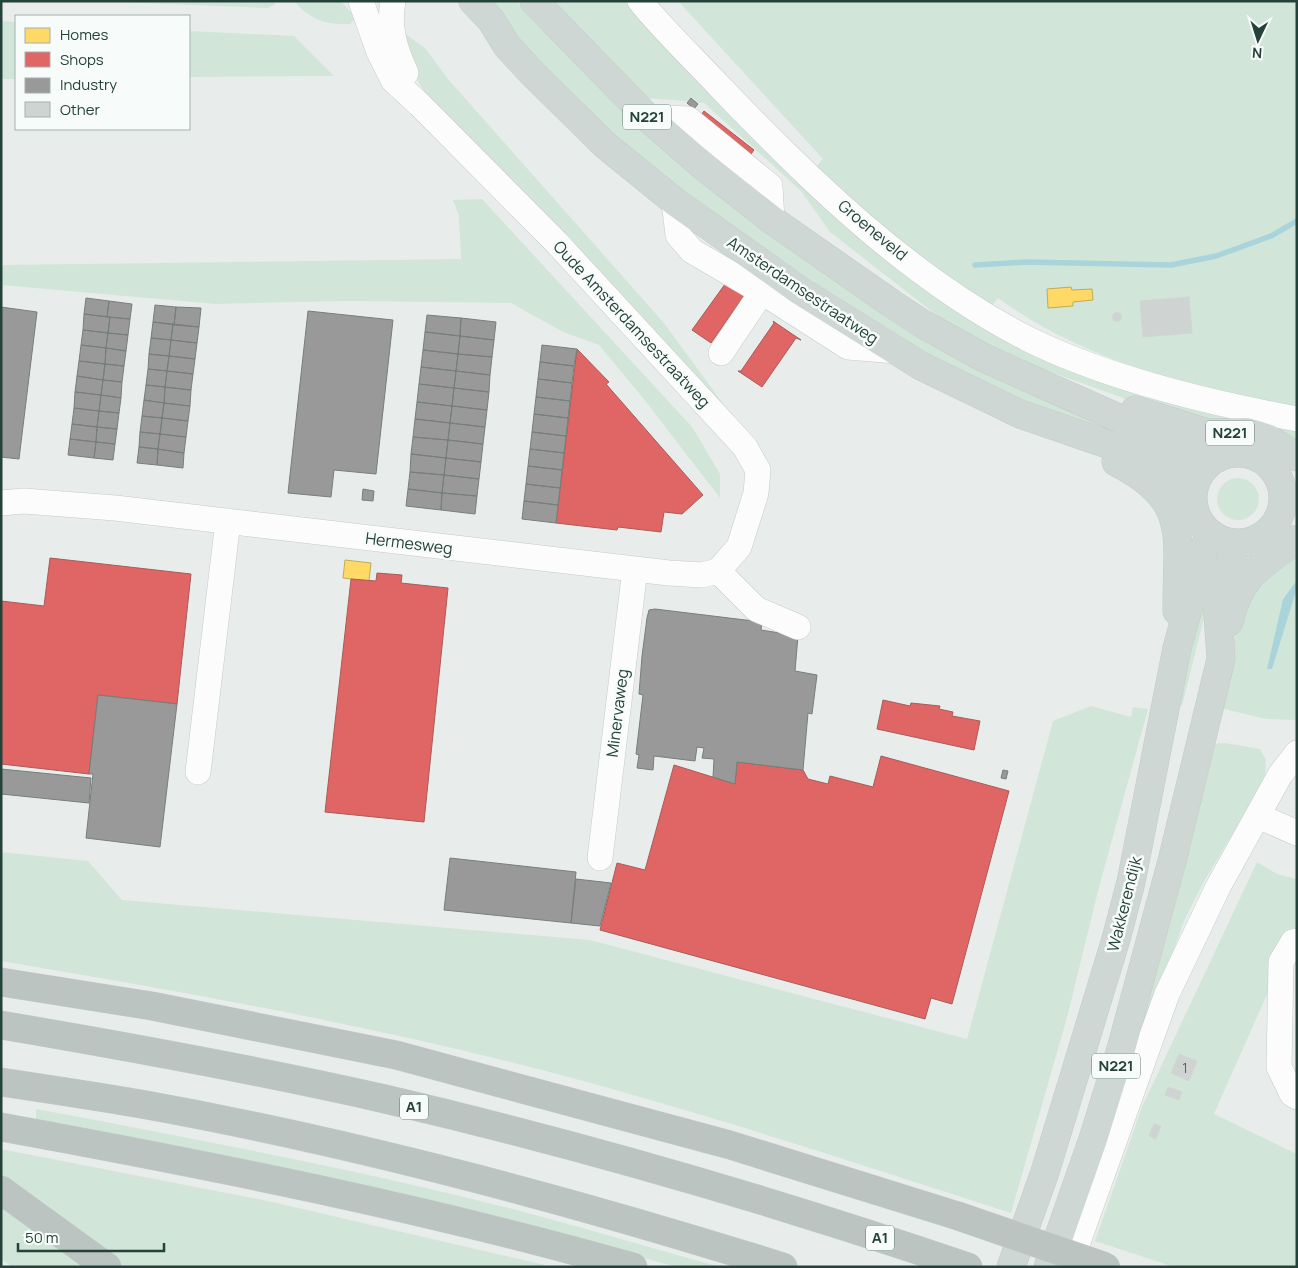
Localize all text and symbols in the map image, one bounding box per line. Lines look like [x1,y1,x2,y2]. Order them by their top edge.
legend [15,15,190,130]
north arrow [1233,15,1283,65]
text: Homes [60,24,109,45]
text: N [1251,44,1263,63]
text: Shops [60,49,104,70]
text: Industry [60,74,117,95]
text: Other [60,99,101,120]
road number: N221 [623,104,671,130]
street label: Groeneveld [834,194,912,266]
street label: Amsterdamsestraatweg [723,231,883,349]
street label: Oude Amsterdamsestraatweg [549,236,715,412]
road number: N221 [1206,420,1254,446]
street label: Hermesweg [364,527,454,559]
street label: Minervaweg [601,668,633,758]
street label: Wakkerendijk [1102,853,1147,954]
road number: N221 [1092,1054,1140,1078]
house number: 1 [1182,1058,1188,1077]
road number: A1 [400,1094,428,1120]
scale bar [18,1220,164,1252]
road number: A1 [866,1226,894,1250]
text: 50 m [25,1227,59,1248]

